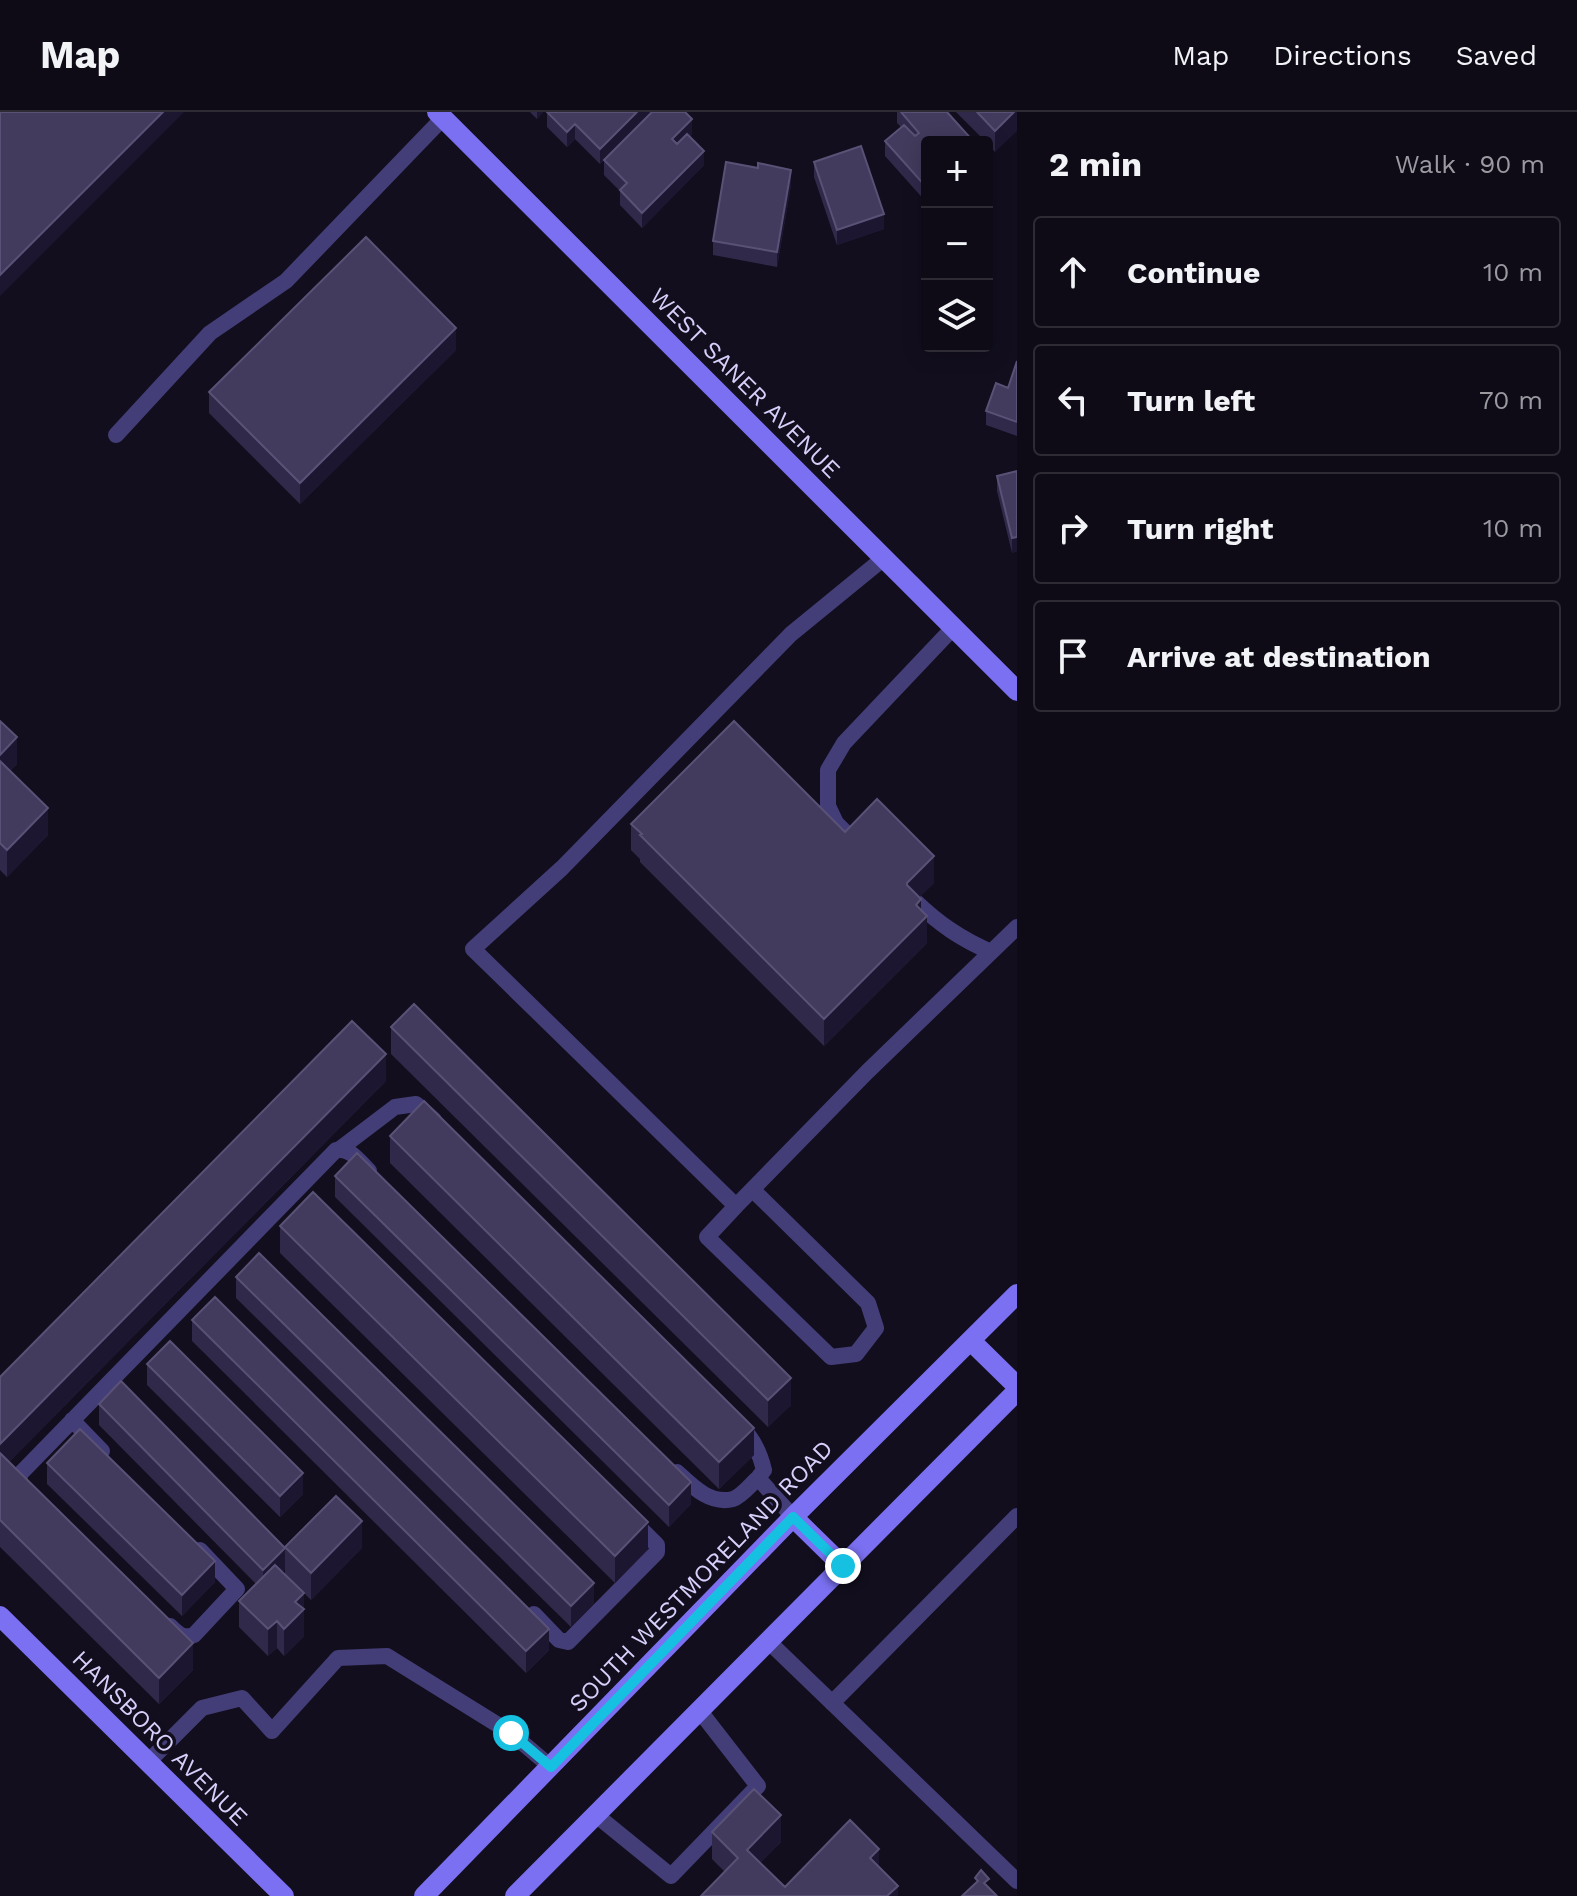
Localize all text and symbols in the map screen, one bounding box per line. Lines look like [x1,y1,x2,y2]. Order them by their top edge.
text: Map [40,33,120,77]
text: Map [1172,39,1229,72]
text: Directions [1273,39,1412,72]
text: Saved [1456,39,1537,72]
map controls [921,136,993,352]
button: + [921,136,993,208]
text: 2 min [1049,144,1142,184]
text: Walk · 90 m [1395,149,1545,179]
button: − [921,208,993,280]
icon: ahead [1051,250,1095,294]
text: Continue [1127,255,1260,290]
text: 10 m [1483,257,1543,287]
button: layers [921,280,993,352]
street label: WEST SANER AVENUE [644,282,846,484]
icon: left [1051,378,1095,422]
text: Turn left [1127,383,1255,418]
text: 70 m [1479,385,1543,415]
icon: right [1051,506,1095,550]
text: Turn right [1127,511,1273,546]
text: 10 m [1483,513,1543,543]
icon: arrive [1051,634,1095,678]
text: Arrive at destination [1127,639,1431,674]
street label: SOUTH WESTMORELAND ROAD [563,1434,839,1718]
route end [825,1548,861,1584]
street label: HANSBORO AVENUE [67,1645,253,1831]
route start [493,1715,529,1751]

